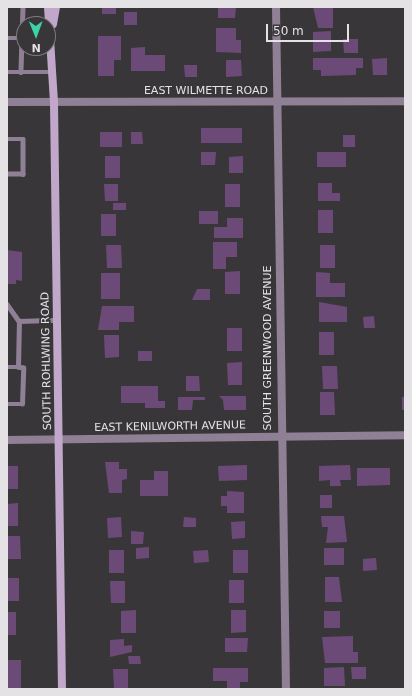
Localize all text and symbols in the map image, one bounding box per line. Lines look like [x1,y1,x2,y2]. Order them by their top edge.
north arrow [16,16,56,56]
scale bar [268,16,351,42]
text: 50 m [273,24,304,38]
text: N [31,41,41,54]
street label: EAST WILMETTE ROAD [144,84,268,98]
street label: SOUTH GREENWOOD AVENUE [261,265,275,431]
street label: SOUTH ROHLWING ROAD [39,292,55,430]
street label: EAST KENILWORTH AVENUE [94,419,246,435]

